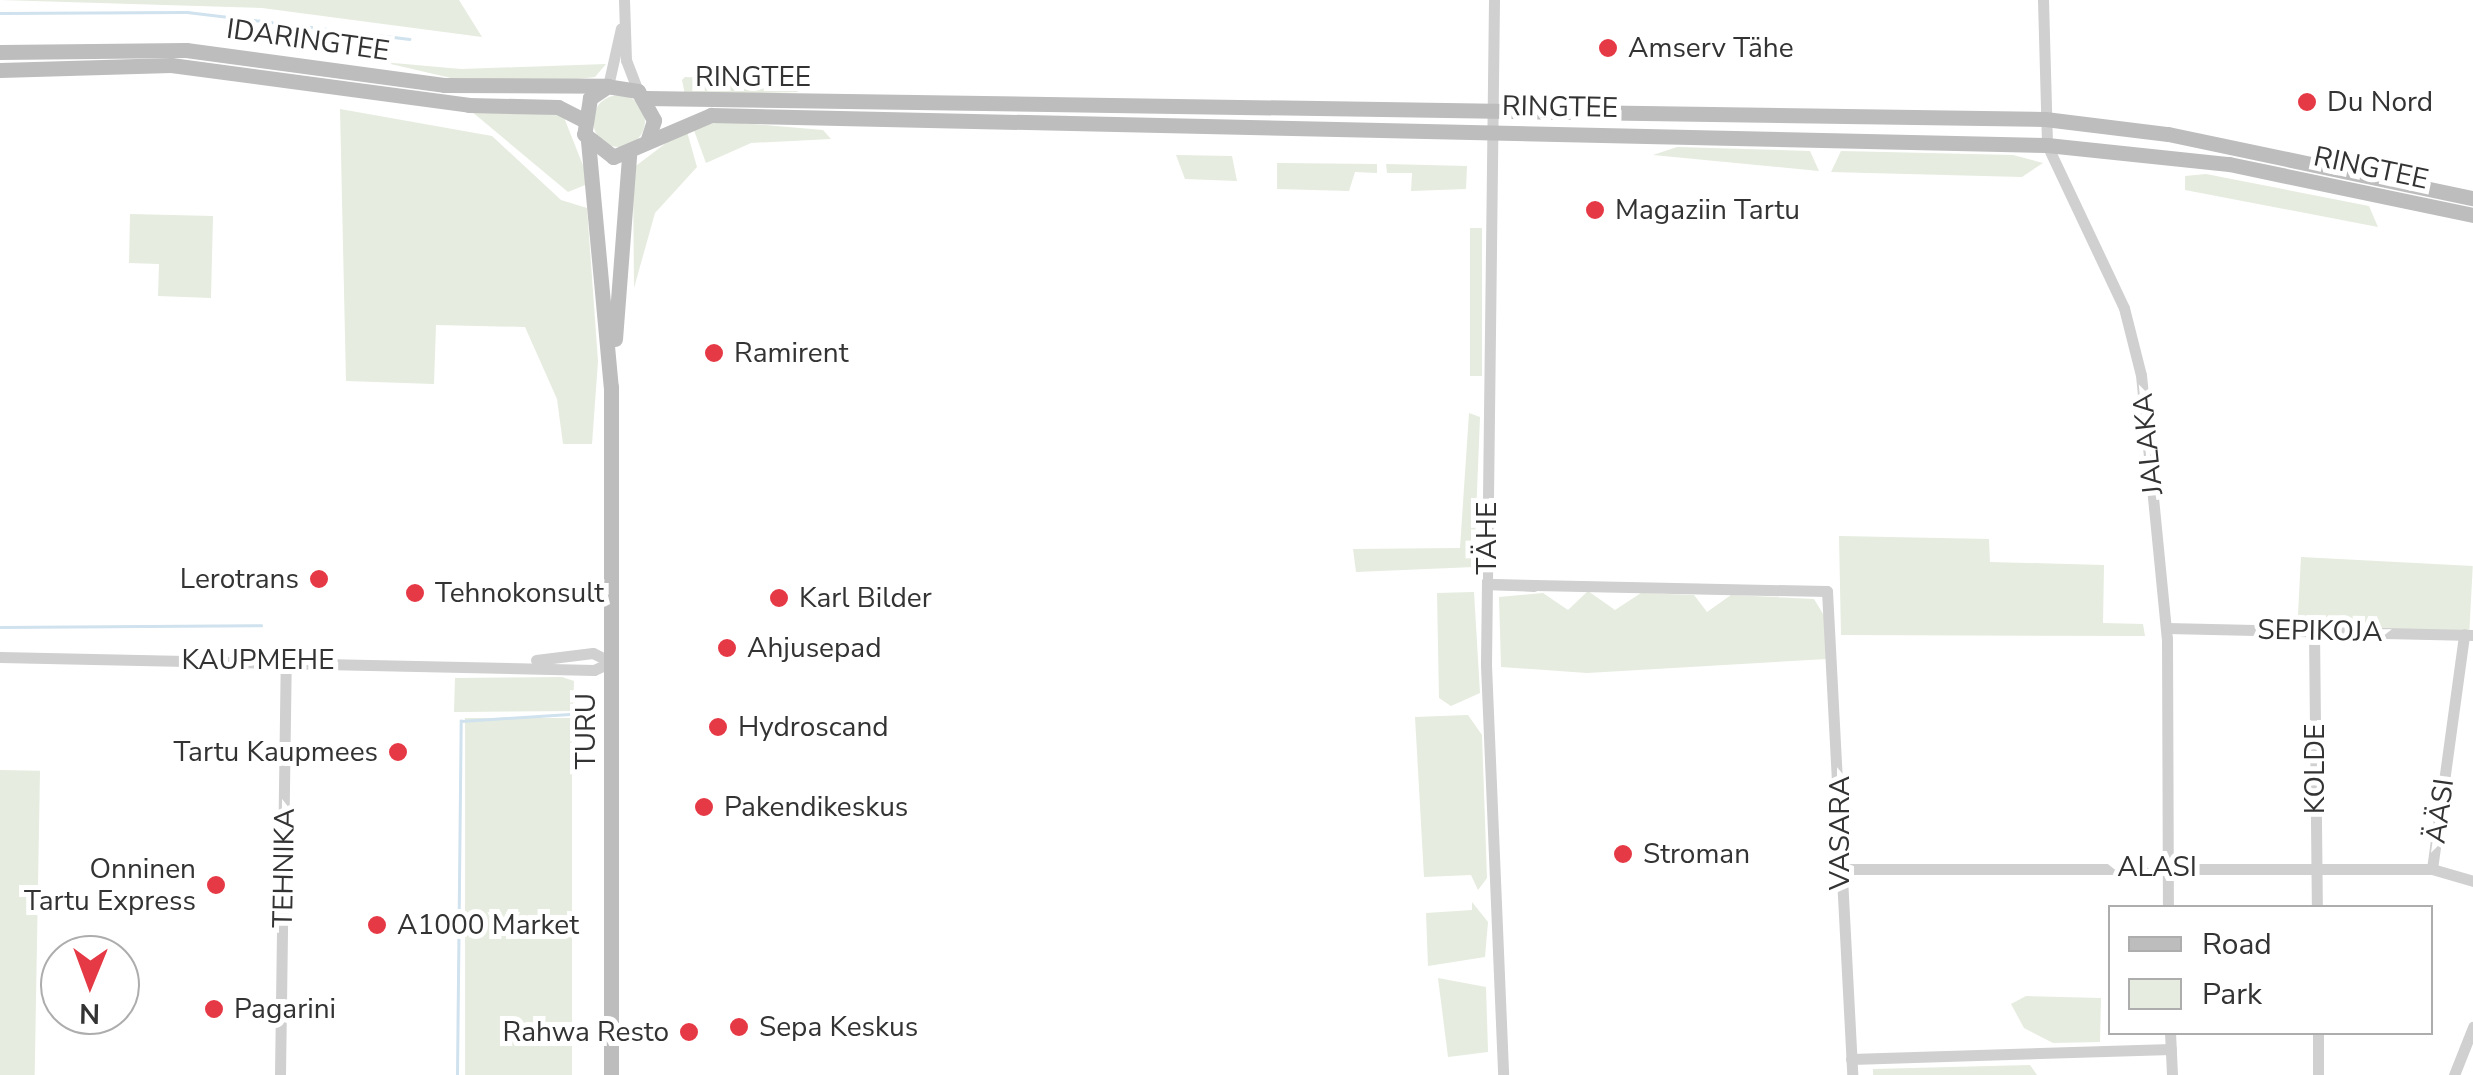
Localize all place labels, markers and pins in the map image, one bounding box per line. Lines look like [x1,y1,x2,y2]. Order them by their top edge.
place label: Amserv Tähe [1628,31,1794,65]
marker: Amserv Tähe [1597,37,1619,59]
place label: Du Nord [2327,85,2433,119]
marker: Du Nord [2296,91,2318,113]
place label: Magaziin Tartu [1615,193,1800,227]
marker: Magaziin Tartu [1584,199,1606,221]
place label: Ramirent [734,336,848,370]
marker: Ramirent [703,342,725,364]
place label: Lerotrans [180,562,299,596]
marker: Lerotrans [308,568,330,590]
place label: Tehnokonsult [435,576,604,610]
place label: Karl Bilder [799,581,932,615]
marker: Tehnokonsult [404,582,426,604]
marker: Karl Bilder [768,587,790,609]
place label: Ahjusepad [747,631,881,665]
marker: Ahjusepad [716,637,738,659]
place label: Hydroscand [738,710,889,744]
marker: Hydroscand [707,716,729,738]
place label: Tartu Kaupmees [173,735,378,769]
marker: Tartu Kaupmees [387,741,409,763]
place label: Pakendikeskus [724,790,908,824]
marker: Pakendikeskus [693,796,715,818]
place label: Stroman [1643,837,1750,871]
marker: Stroman [1612,843,1634,865]
place label: Onninen Tartu Express [24,852,196,918]
marker: Onninen Tartu Express [205,874,227,896]
place label: A1000 Market [397,908,579,942]
marker: A1000 Market [366,914,388,936]
place label: Pagarini [234,992,336,1026]
marker: Pagarini [203,998,225,1020]
place label: Sepa Keskus [759,1010,918,1044]
place label: Rahwa Resto [503,1015,669,1049]
marker: Sepa Keskus [728,1016,750,1038]
marker: Rahwa Resto [678,1021,700,1043]

